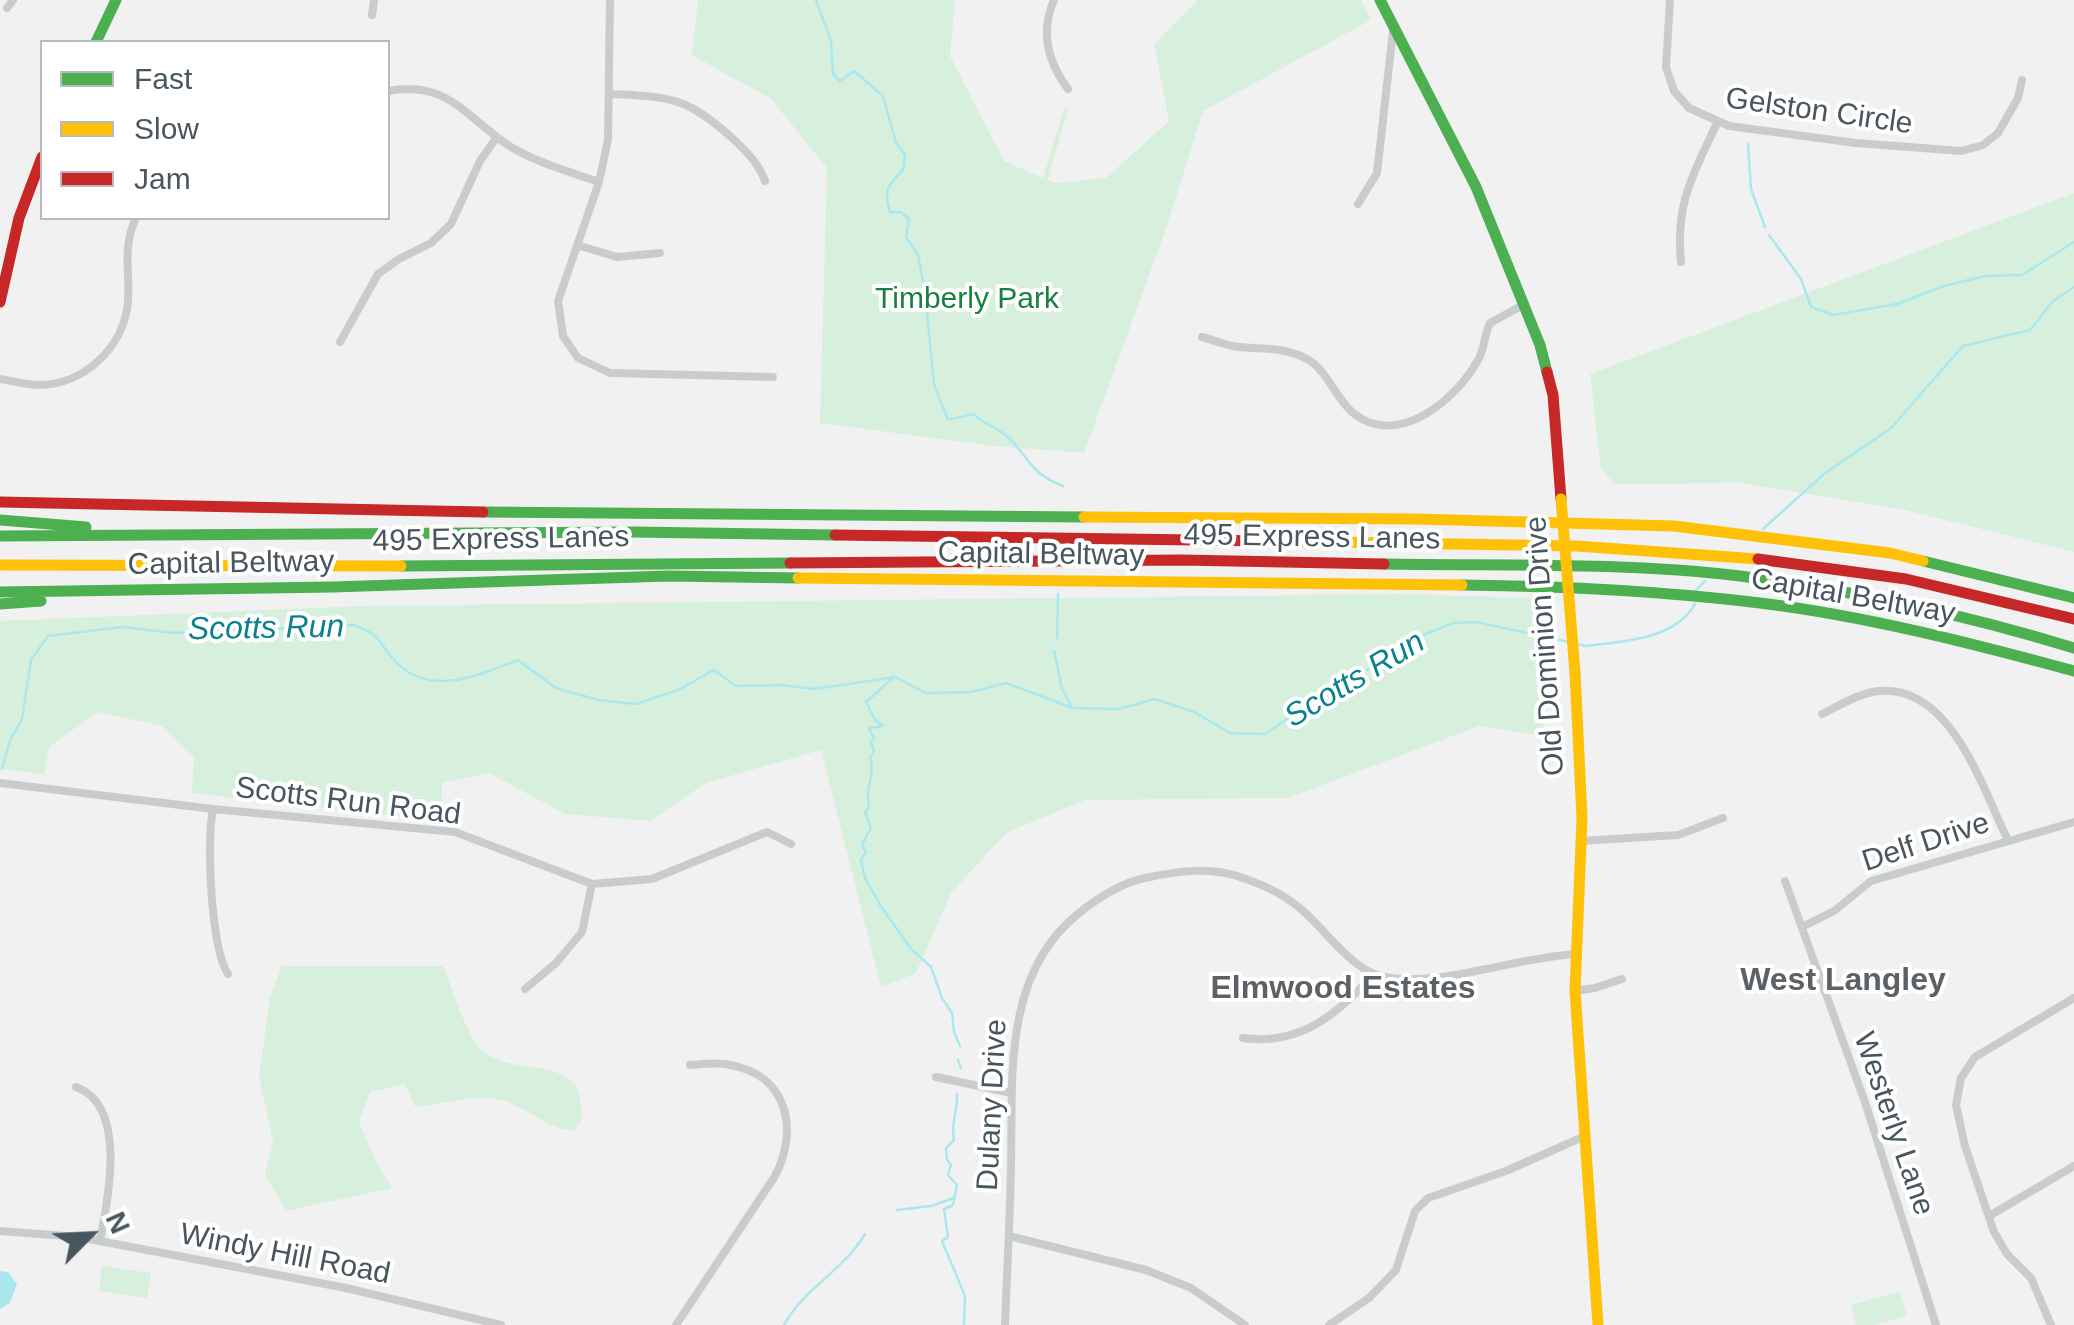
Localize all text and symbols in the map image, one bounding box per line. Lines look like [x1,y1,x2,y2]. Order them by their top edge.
legend [40,40,390,220]
text: Fast [134,62,192,95]
street label: Gelston Circle [1723,81,1915,143]
text: Slow [134,112,199,145]
text: Jam [134,162,191,195]
park label: Timberly Park [875,282,1059,318]
street label: Old Dominion Drive [1519,515,1573,777]
street label: 495 Express Lanes [1183,518,1441,558]
street label: 495 Express Lanes [372,520,630,560]
street label: Capital Beltway [937,535,1145,575]
street label: Capital Beltway [127,544,335,584]
street label: Capital Beltway [1748,561,1958,633]
water label: Scotts Run [187,608,345,650]
water label: Scotts Run [1278,623,1432,737]
street label: Scotts Run Road [233,770,463,834]
street label: Delf Drive [1858,806,1994,880]
district label: West Langley [1740,962,1946,1000]
district label: Elmwood Estates [1211,970,1475,1008]
street label: Dulany Drive [971,1018,1015,1192]
street label: Westerly Lane [1845,1028,1941,1220]
north arrow [40,1185,140,1285]
text: N [100,1207,136,1238]
street label: Windy Hill Road [177,1217,393,1293]

